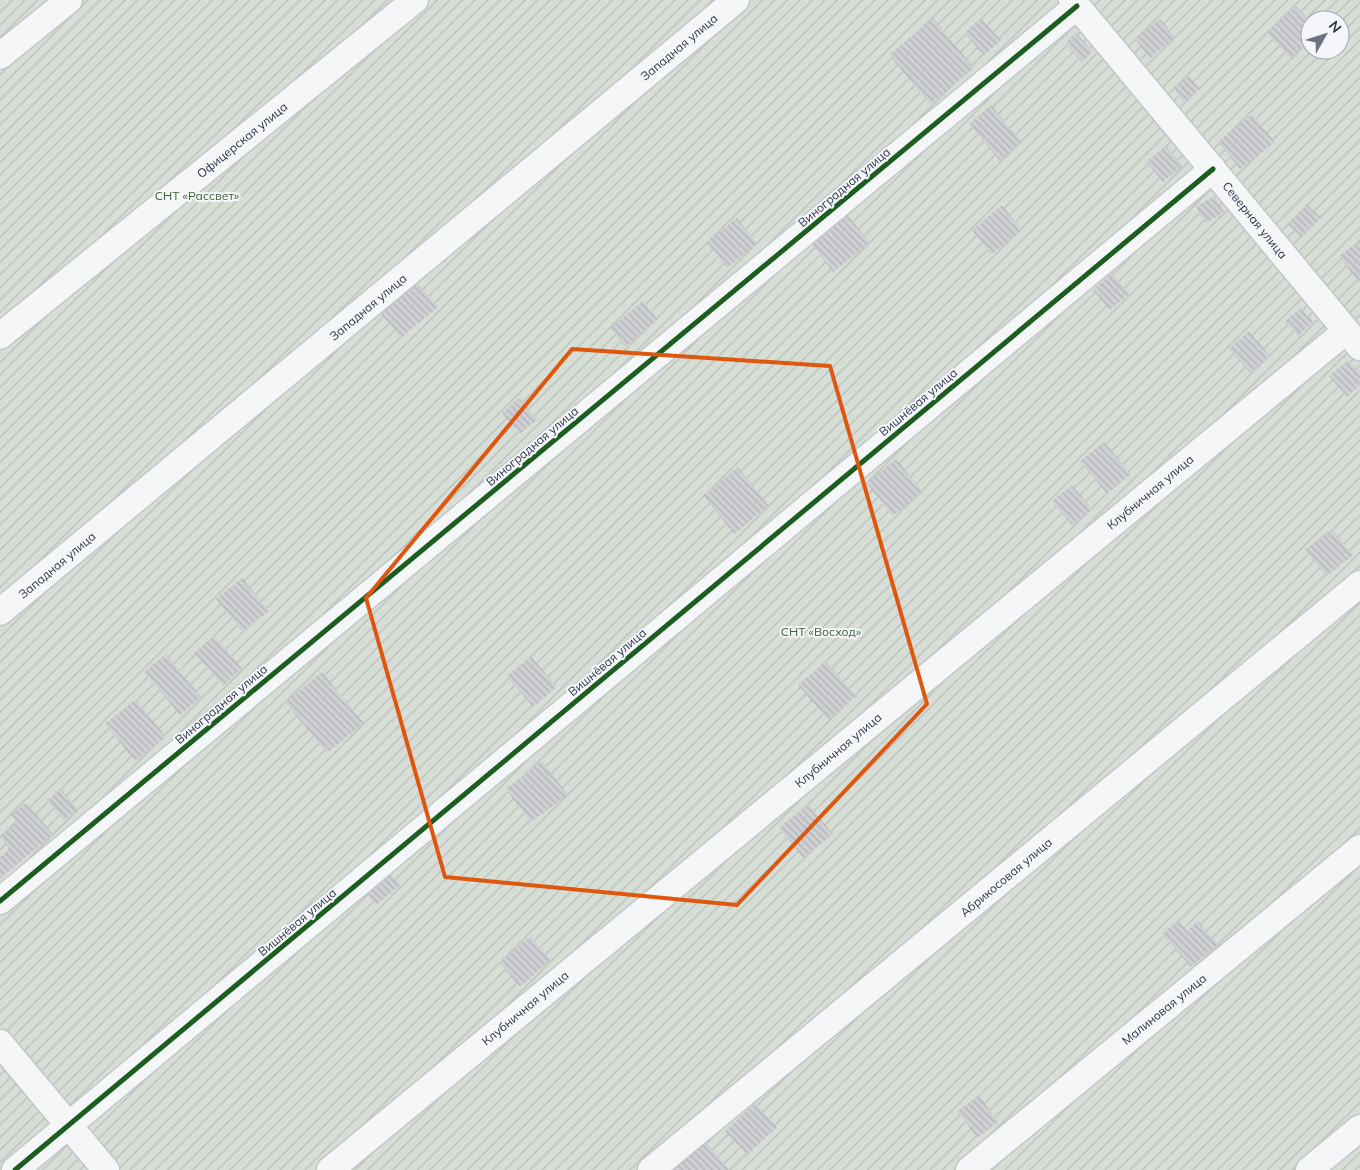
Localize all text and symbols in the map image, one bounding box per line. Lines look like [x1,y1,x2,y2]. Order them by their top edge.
street label: Западная улица [637,10,721,84]
north arrow [1300,10,1350,60]
text: N [1325,17,1345,37]
street label: Офицерская улица [194,99,290,181]
street label: Виноградная улица [795,144,893,230]
street label: Северная улица [1219,179,1291,261]
park label: СНТ «Рассвет» [155,188,240,203]
street label: Западная улица [326,270,410,344]
street label: Вишнёвая улица [876,365,960,439]
street label: Виноградная улица [483,403,581,489]
street label: Клубничная улица [1104,451,1196,533]
street label: Западная улица [15,528,99,602]
park label: СНТ «Восход» [781,624,862,639]
street label: Вишнёвая улица [565,625,649,699]
street label: Виноградная улица [172,661,270,747]
street label: Клубничная улица [792,709,884,791]
street label: Абрикосовая улица [957,834,1055,920]
street label: Вишнёвая улица [255,885,339,959]
street label: Клубничная улица [479,967,571,1049]
street label: Малиновая улица [1119,970,1209,1048]

